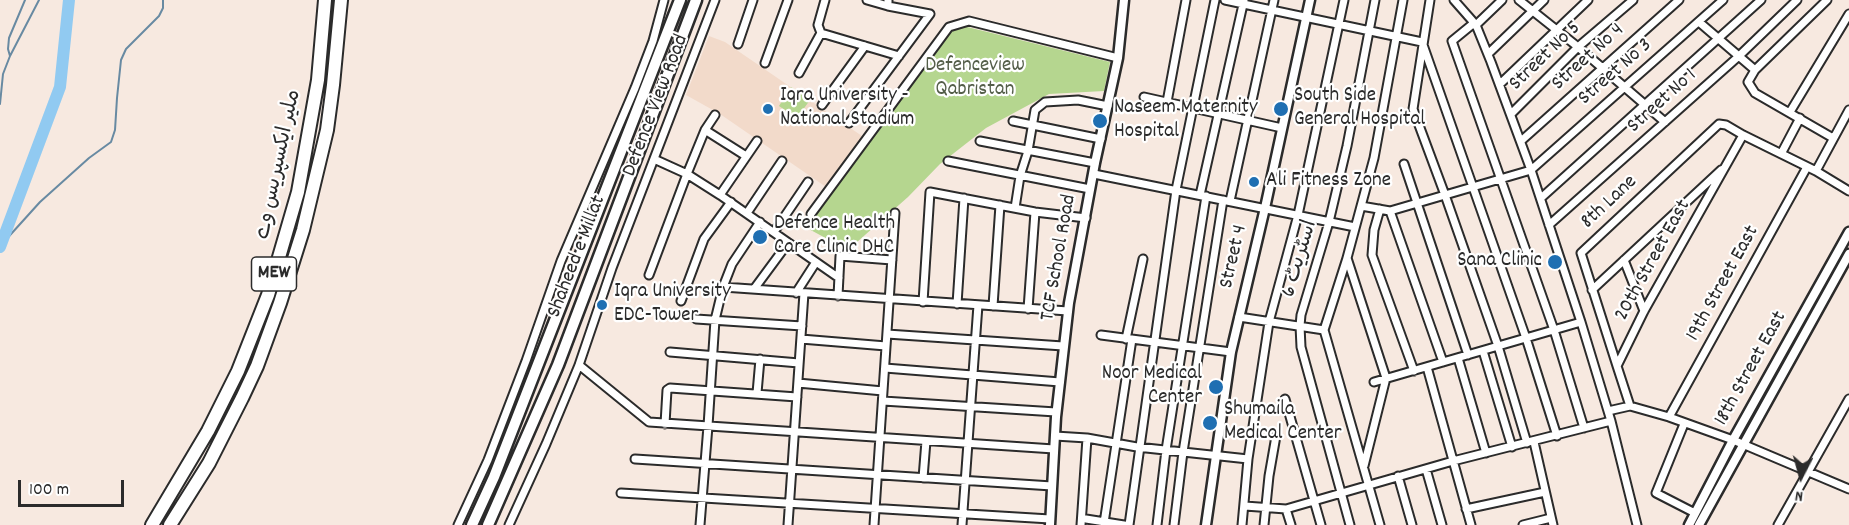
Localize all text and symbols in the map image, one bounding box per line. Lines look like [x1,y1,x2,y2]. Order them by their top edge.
street label: Street No 5 [1505,17,1587,97]
street label: Street No 4 [1547,19,1631,97]
street label: Defence View Road [618,32,696,180]
street label: Street No 3 [1574,34,1658,112]
park label: Defenceview Qabristan [925,54,1025,104]
street label: Street No 1 [1623,64,1703,140]
place label: Iqra University - National Stadium [780,84,915,134]
place label: South Side General Hospital [1294,84,1425,134]
street label: ملیر ایکسپریس وے [252,88,308,242]
place label: Naseem Maternity Hospital [1114,96,1258,146]
marker: South Side General Hospital [1272,100,1290,118]
marker: Iqra University - National Stadium [761,102,775,116]
marker: Naseem Maternity Hospital [1091,112,1109,130]
place label: Ali Fitness Zone [1266,169,1391,195]
street label: 8th Lane [1577,171,1643,235]
marker: Ali Fitness Zone [1247,175,1261,189]
street label: Shaheed e Millat [543,192,613,322]
street label: TCF School Road [1036,193,1084,323]
street label: 20th Street East [1610,196,1698,326]
place label: Defence Health Care Clinic DHC [774,212,895,262]
street label: اسٹریٹ 6 [1277,217,1325,301]
street label: 19th Street East [1682,222,1766,346]
street label: Street 4 [1215,223,1255,291]
marker: Defence Health Care Clinic DHC [751,228,769,246]
place label: Sana Clinic [1457,249,1542,275]
marker: Sana Clinic [1546,253,1564,271]
road number: MEW [252,257,296,291]
place label: Iqra University EDC-Tower [614,280,731,330]
marker: Iqra University EDC-Tower [595,298,609,312]
street label: 18th Street East [1710,307,1794,431]
place label: Noor Medical Center [1102,362,1202,412]
marker: Noor Medical Center [1207,378,1225,396]
place label: Shumaila Medical Center [1224,398,1341,448]
marker: Shumaila Medical Center [1201,414,1219,432]
north arrow [1771,447,1831,507]
scale bar [21,468,128,506]
text: 100 m [29,478,69,503]
text: N [1794,484,1804,507]

